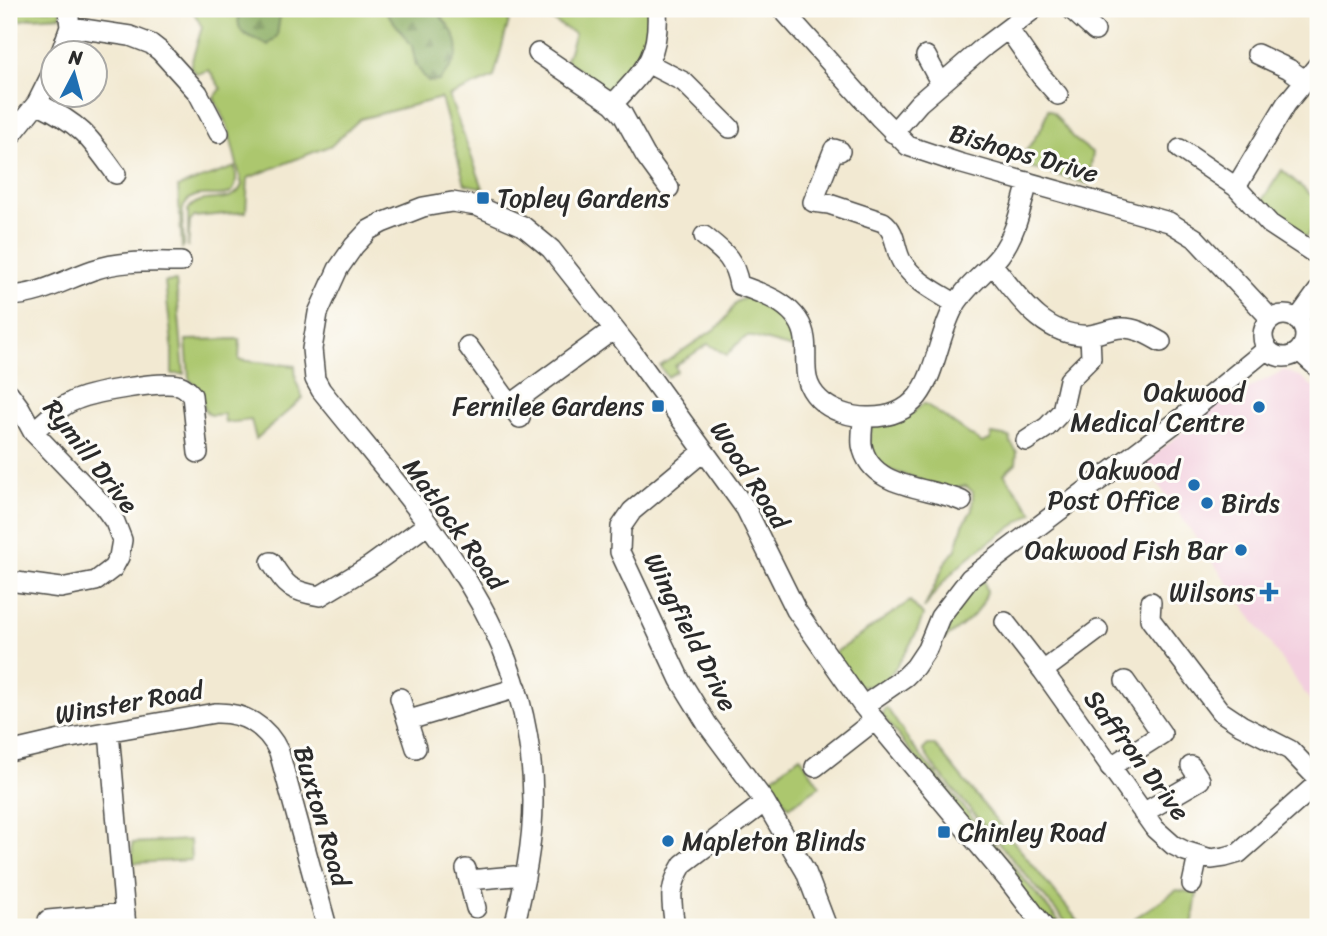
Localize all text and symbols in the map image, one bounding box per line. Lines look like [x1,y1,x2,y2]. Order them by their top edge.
north arrow [38,38,108,108]
text: N [66,40,85,75]
street label: Bishops Drive [944,110,1104,196]
place label: Topley Gardens [497,175,671,221]
marker: Topley Gardens [475,190,491,206]
place label: Oakwood Medical Centre [1070,369,1247,445]
place label: Fernilee Gardens [452,383,645,429]
street label: Rymill Drive [31,388,151,524]
marker: Fernilee Gardens [650,398,666,414]
marker: Oakwood Medical Centre [1251,399,1267,415]
street label: Wood Road [697,411,804,541]
place label: Oakwood Post Office [1048,447,1182,523]
street label: Matlock Road [391,448,521,602]
marker: Oakwood Post Office [1186,477,1202,493]
place label: Birds [1221,480,1280,526]
marker: Birds [1199,495,1215,511]
place label: Oakwood Fish Bar [1025,527,1228,573]
marker: Oakwood Fish Bar [1233,542,1249,558]
street label: Wingfield Drive [631,544,751,720]
place label: Wilsons [1169,569,1256,615]
marker: Wilsons [1261,584,1277,600]
street label: Winster Road [51,666,209,738]
street label: Saffron Drive [1072,679,1202,831]
street label: Buxton Road [280,740,365,894]
place label: Chinley Road [958,809,1108,855]
place label: Mapleton Blinds [682,818,866,864]
marker: Chinley Road [936,824,952,840]
marker: Mapleton Blinds [660,833,676,849]

